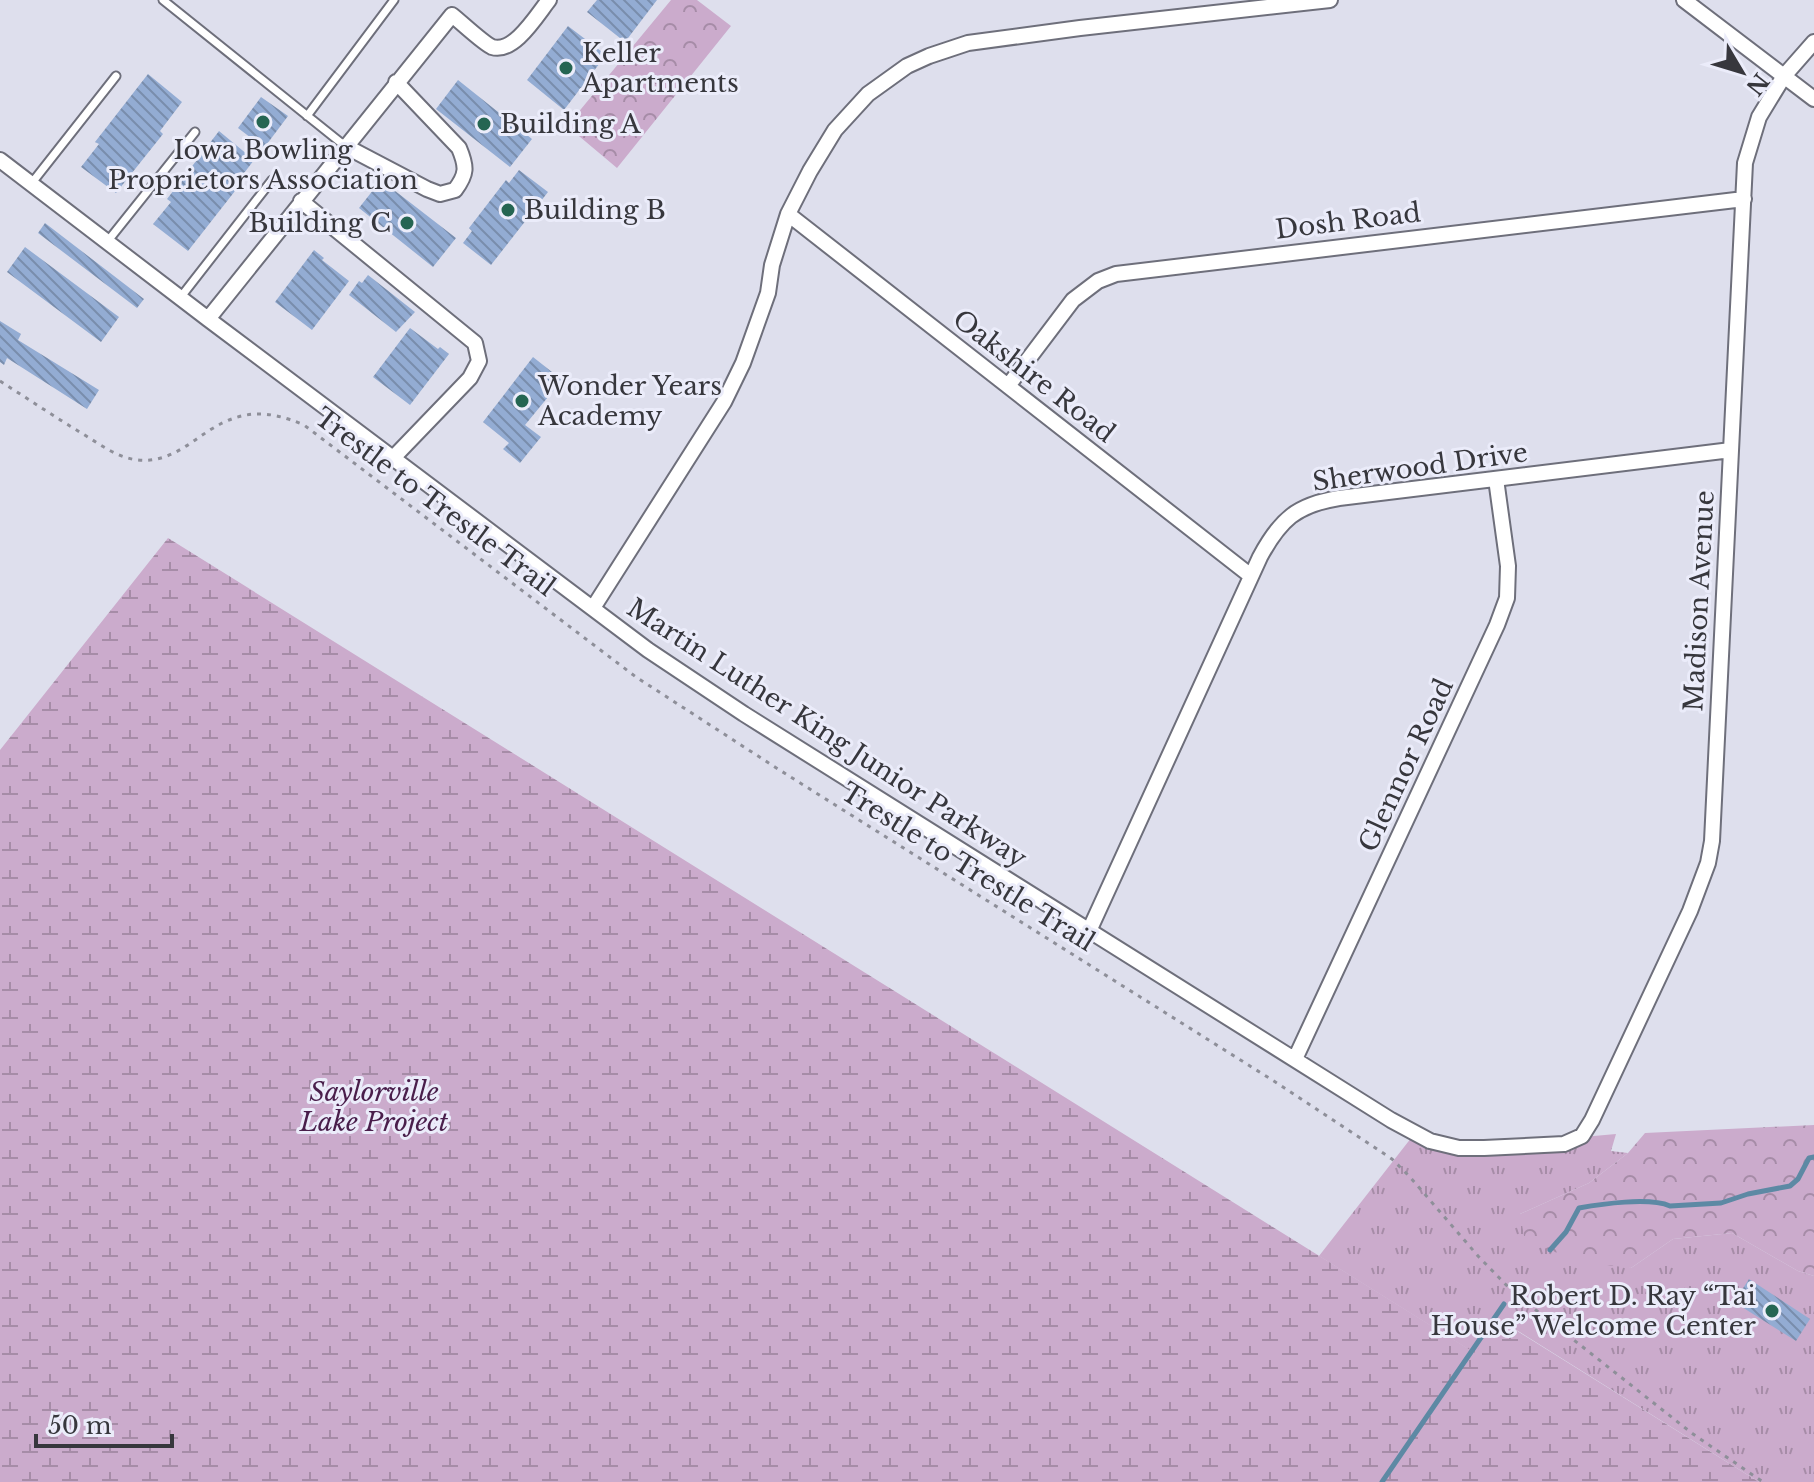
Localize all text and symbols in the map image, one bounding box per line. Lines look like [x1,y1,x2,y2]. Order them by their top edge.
north arrow [1702,32,1782,112]
place label: Keller Apartments [581,37,739,99]
marker: Keller Apartments [557,59,575,77]
text: N [1740,68,1774,101]
place label: Building A [500,108,642,140]
marker: Iowa Bowling Proprietors Association [254,113,272,131]
marker: Building A [475,115,493,133]
place label: Iowa Bowling Proprietors Association [108,134,418,196]
place label: Building B [524,194,666,226]
street label: Dosh Road [1273,196,1423,246]
marker: Building B [499,201,517,219]
place label: Building C [249,207,391,239]
marker: Building C [398,214,416,232]
street label: Oakshire Road [947,303,1121,449]
place label: Wonder Years Academy [537,370,722,432]
marker: Wonder Years Academy [513,392,531,410]
street label: Trestle to Trestle Trail [308,401,562,603]
street label: Sherwood Drive [1310,436,1530,498]
street label: Madison Avenue [1677,490,1721,712]
street label: Martin Luther King Junior Parkway [621,592,1033,875]
street label: Glennor Road [1352,673,1460,857]
street label: Trestle to Trestle Trail [835,776,1101,958]
park label: Saylorville Lake Project [299,1076,449,1138]
place label: Robert D. Ray “Tai House” Welcome Center [1431,1280,1757,1342]
marker: Robert D. Ray “Tai House” Welcome Center [1763,1302,1781,1320]
scale bar [36,1398,172,1448]
text: 50 m [48,1411,112,1440]

